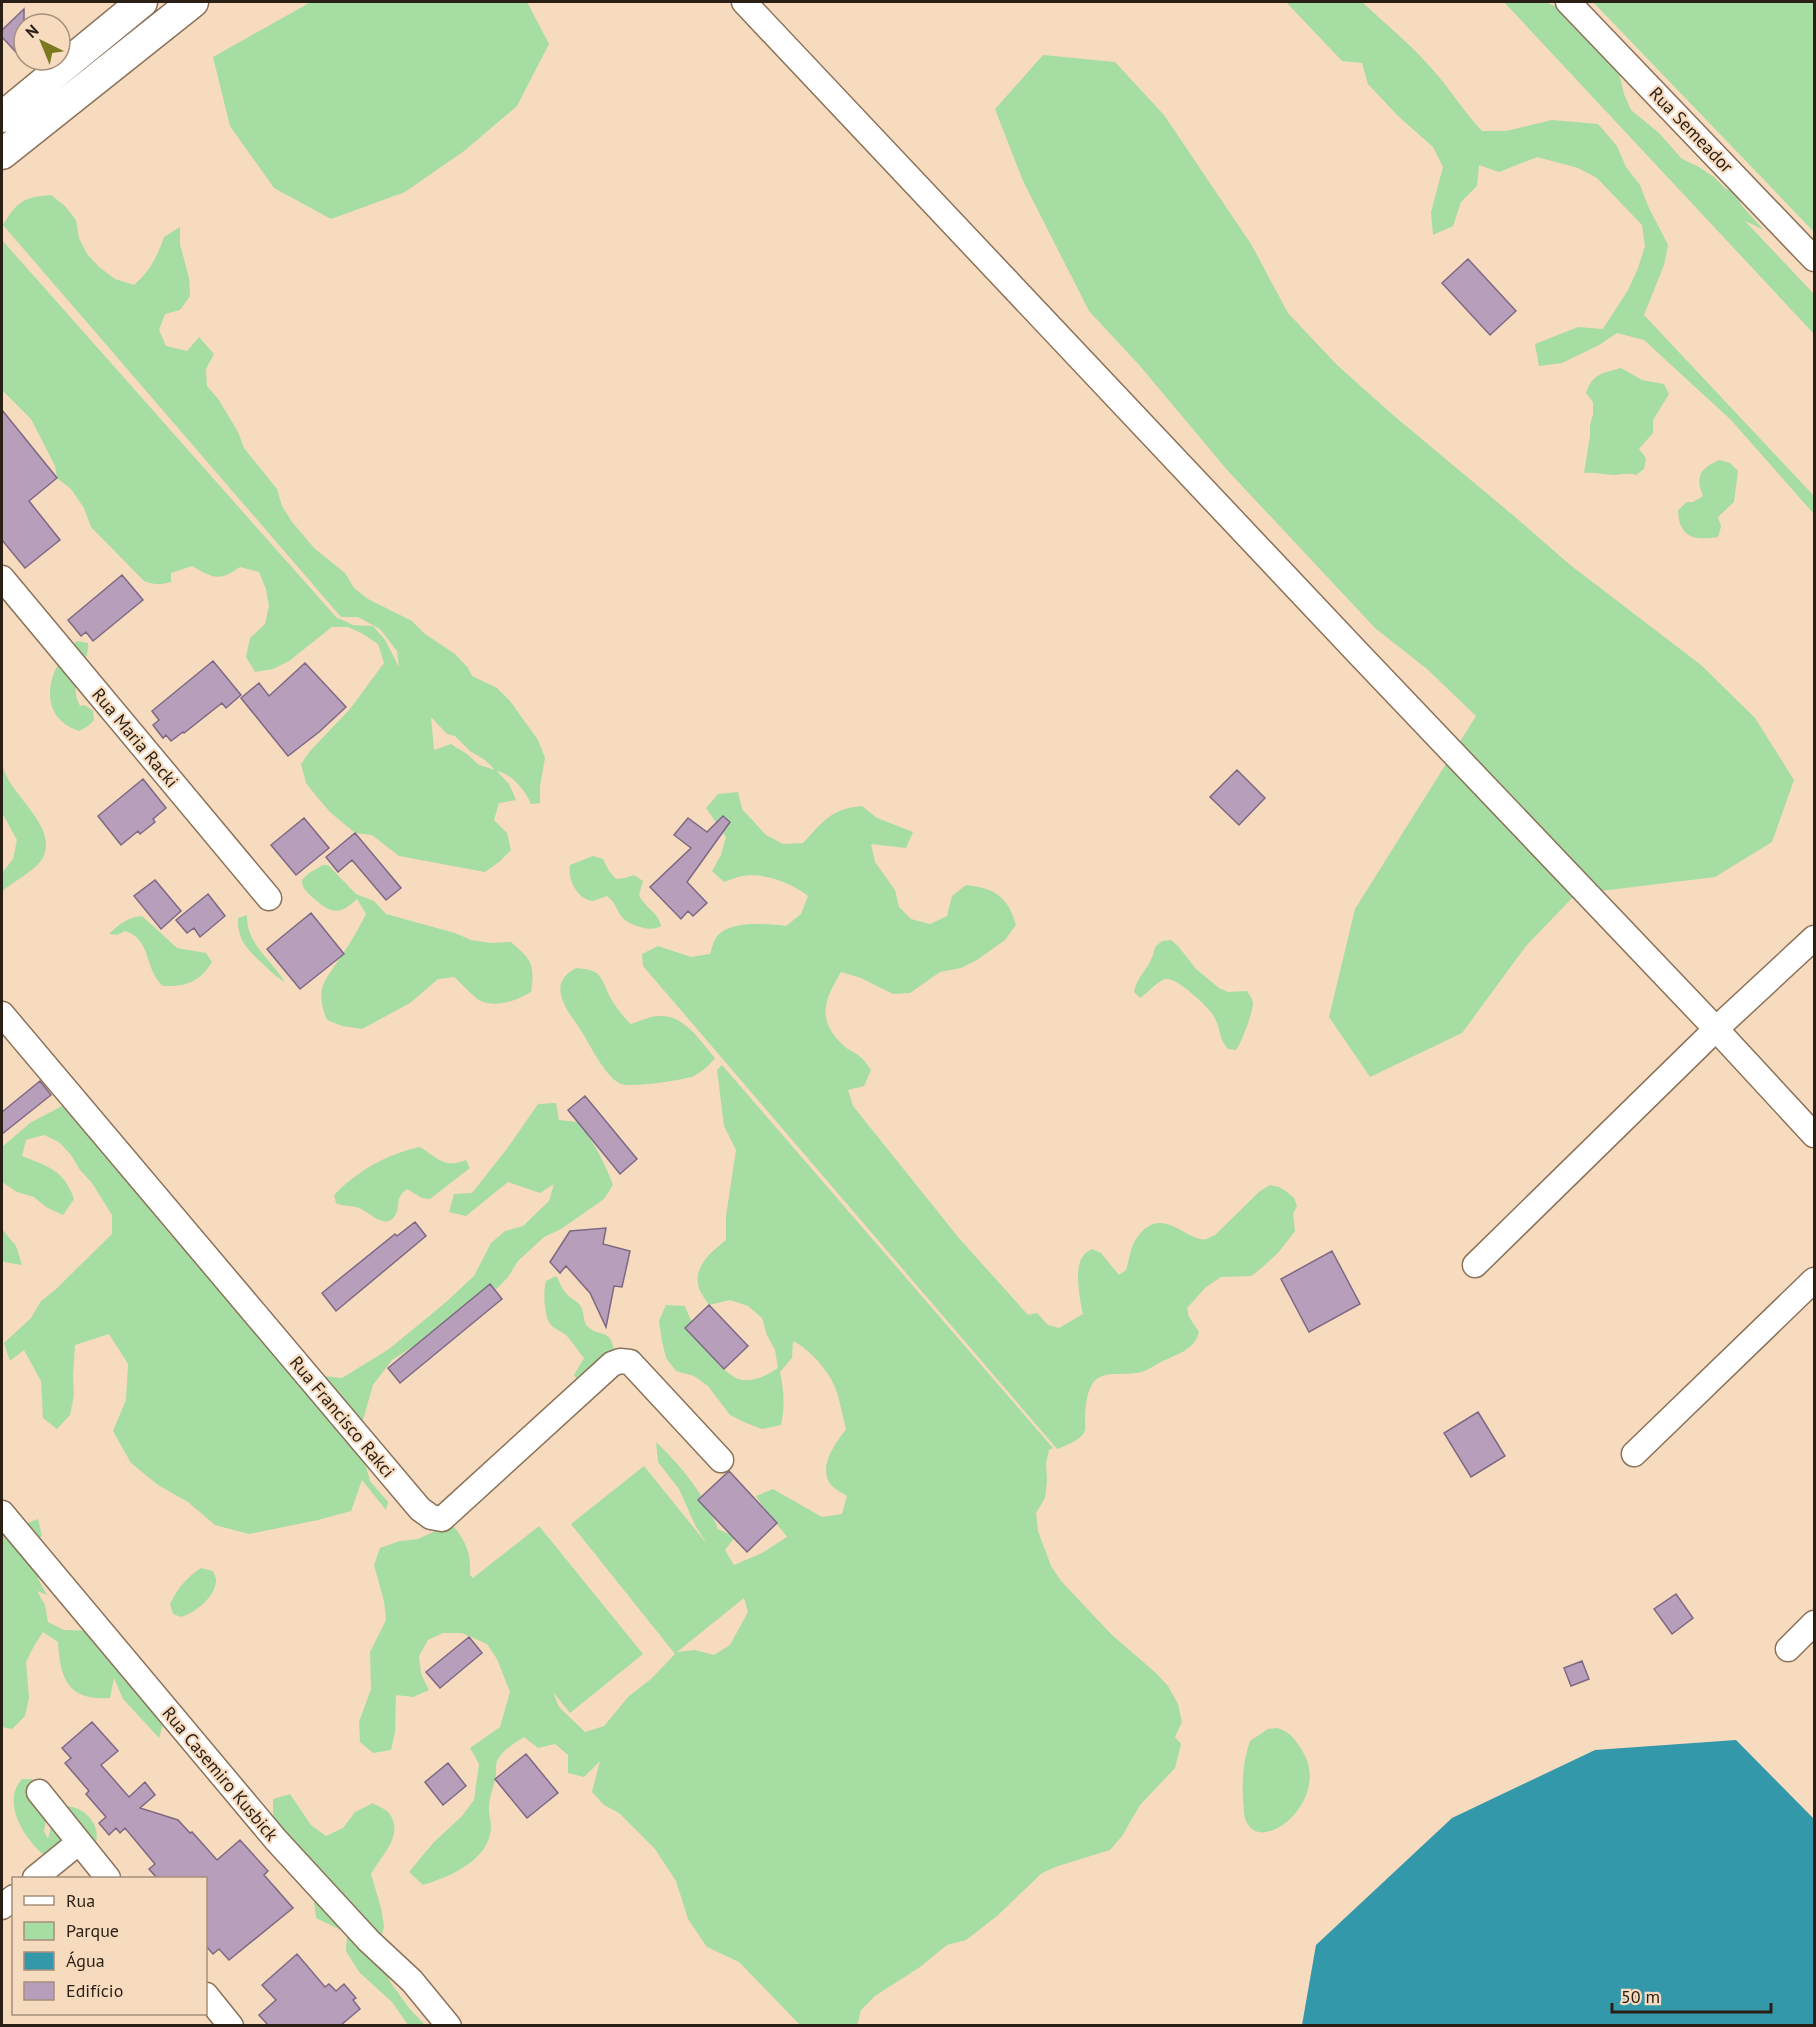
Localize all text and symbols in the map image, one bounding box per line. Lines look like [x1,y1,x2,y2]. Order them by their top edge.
north arrow [12,12,72,72]
text: N [21,20,42,42]
street label: Rua Semeador [1645,82,1738,177]
street label: Rua Maria Racki [87,683,184,792]
street label: Rua Francisco Rakci [285,1351,400,1482]
street label: Rua Casemiro Kusbick [157,1702,284,1846]
legend [12,1877,207,2015]
text: Rua [66,1889,95,1912]
text: Parque [66,1919,119,1942]
text: Água [66,1949,105,1972]
scale bar [1612,1976,1771,2014]
text: Edifício [66,1979,123,2002]
text: 50 m [1621,1985,1660,2008]

